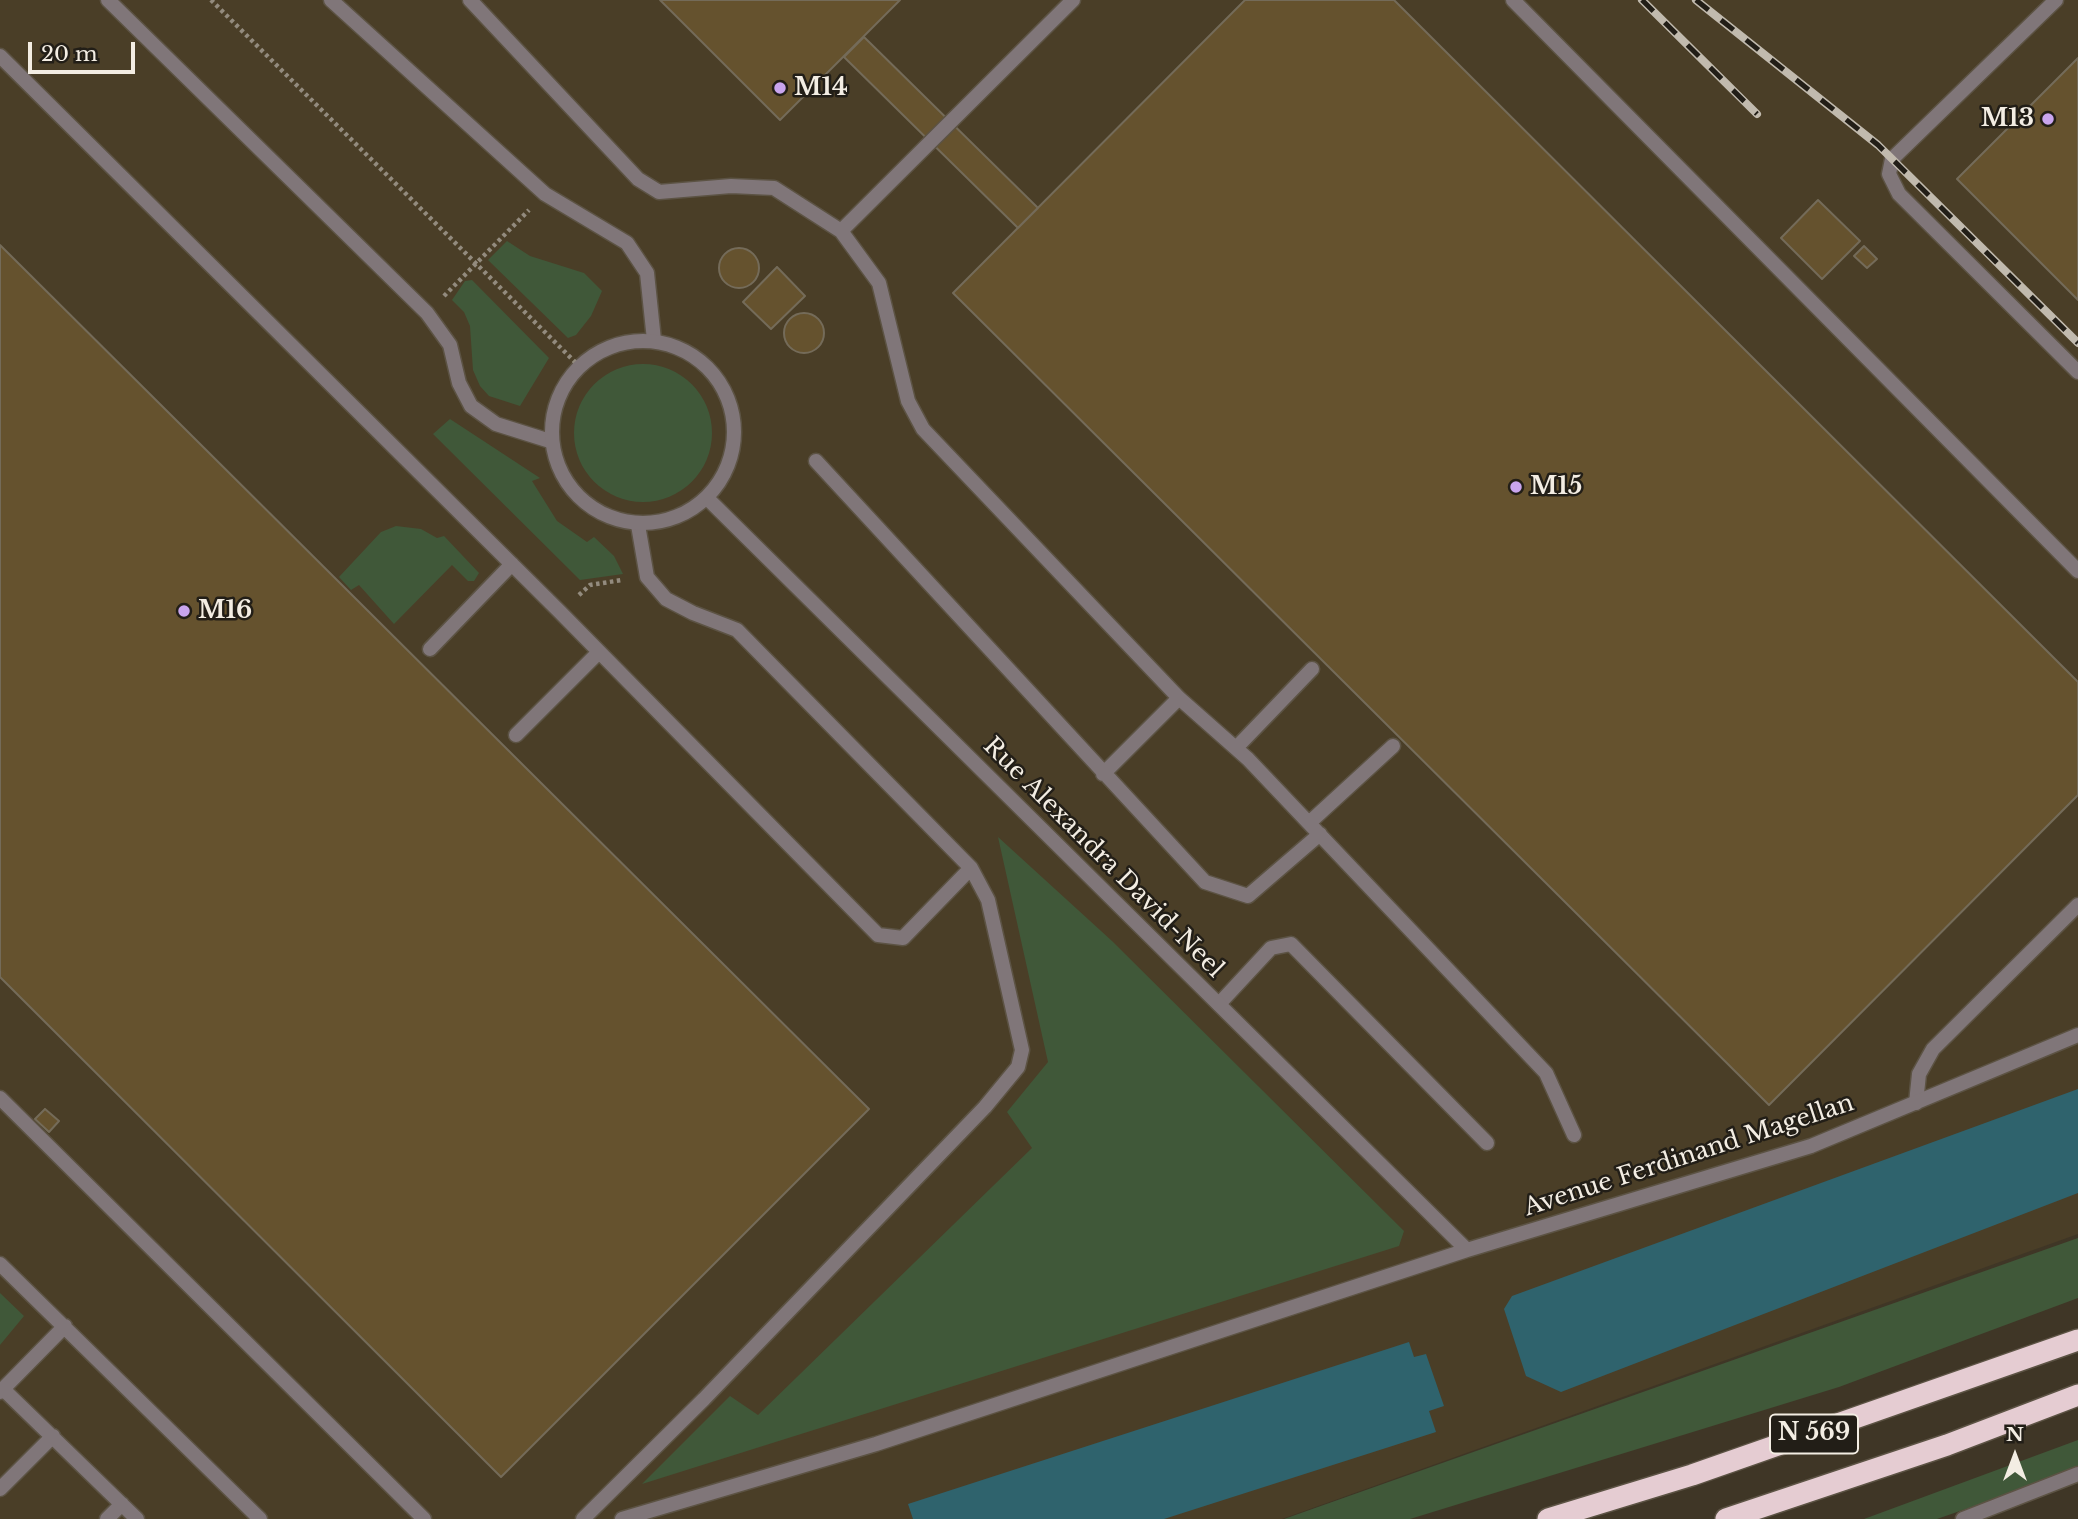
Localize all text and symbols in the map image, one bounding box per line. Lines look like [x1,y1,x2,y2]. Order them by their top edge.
scale bar [32,28,138,72]
text: 20 m [41,41,98,67]
place label: M14 [794,74,848,102]
marker: M14 [772,80,788,96]
place label: M13 [1981,105,2034,133]
marker: M13 [2040,111,2056,127]
place label: M15 [1530,473,1582,501]
marker: M15 [1508,479,1524,495]
place label: M16 [198,597,252,625]
marker: M16 [176,603,192,619]
street label: Rue Alexandra David-Neel [977,732,1229,984]
street label: Avenue Ferdinand Magellan [1520,1089,1858,1223]
road number: N 569 [1770,1414,1858,1454]
north arrow [1980,1421,2050,1491]
text: N [2006,1423,2024,1446]

